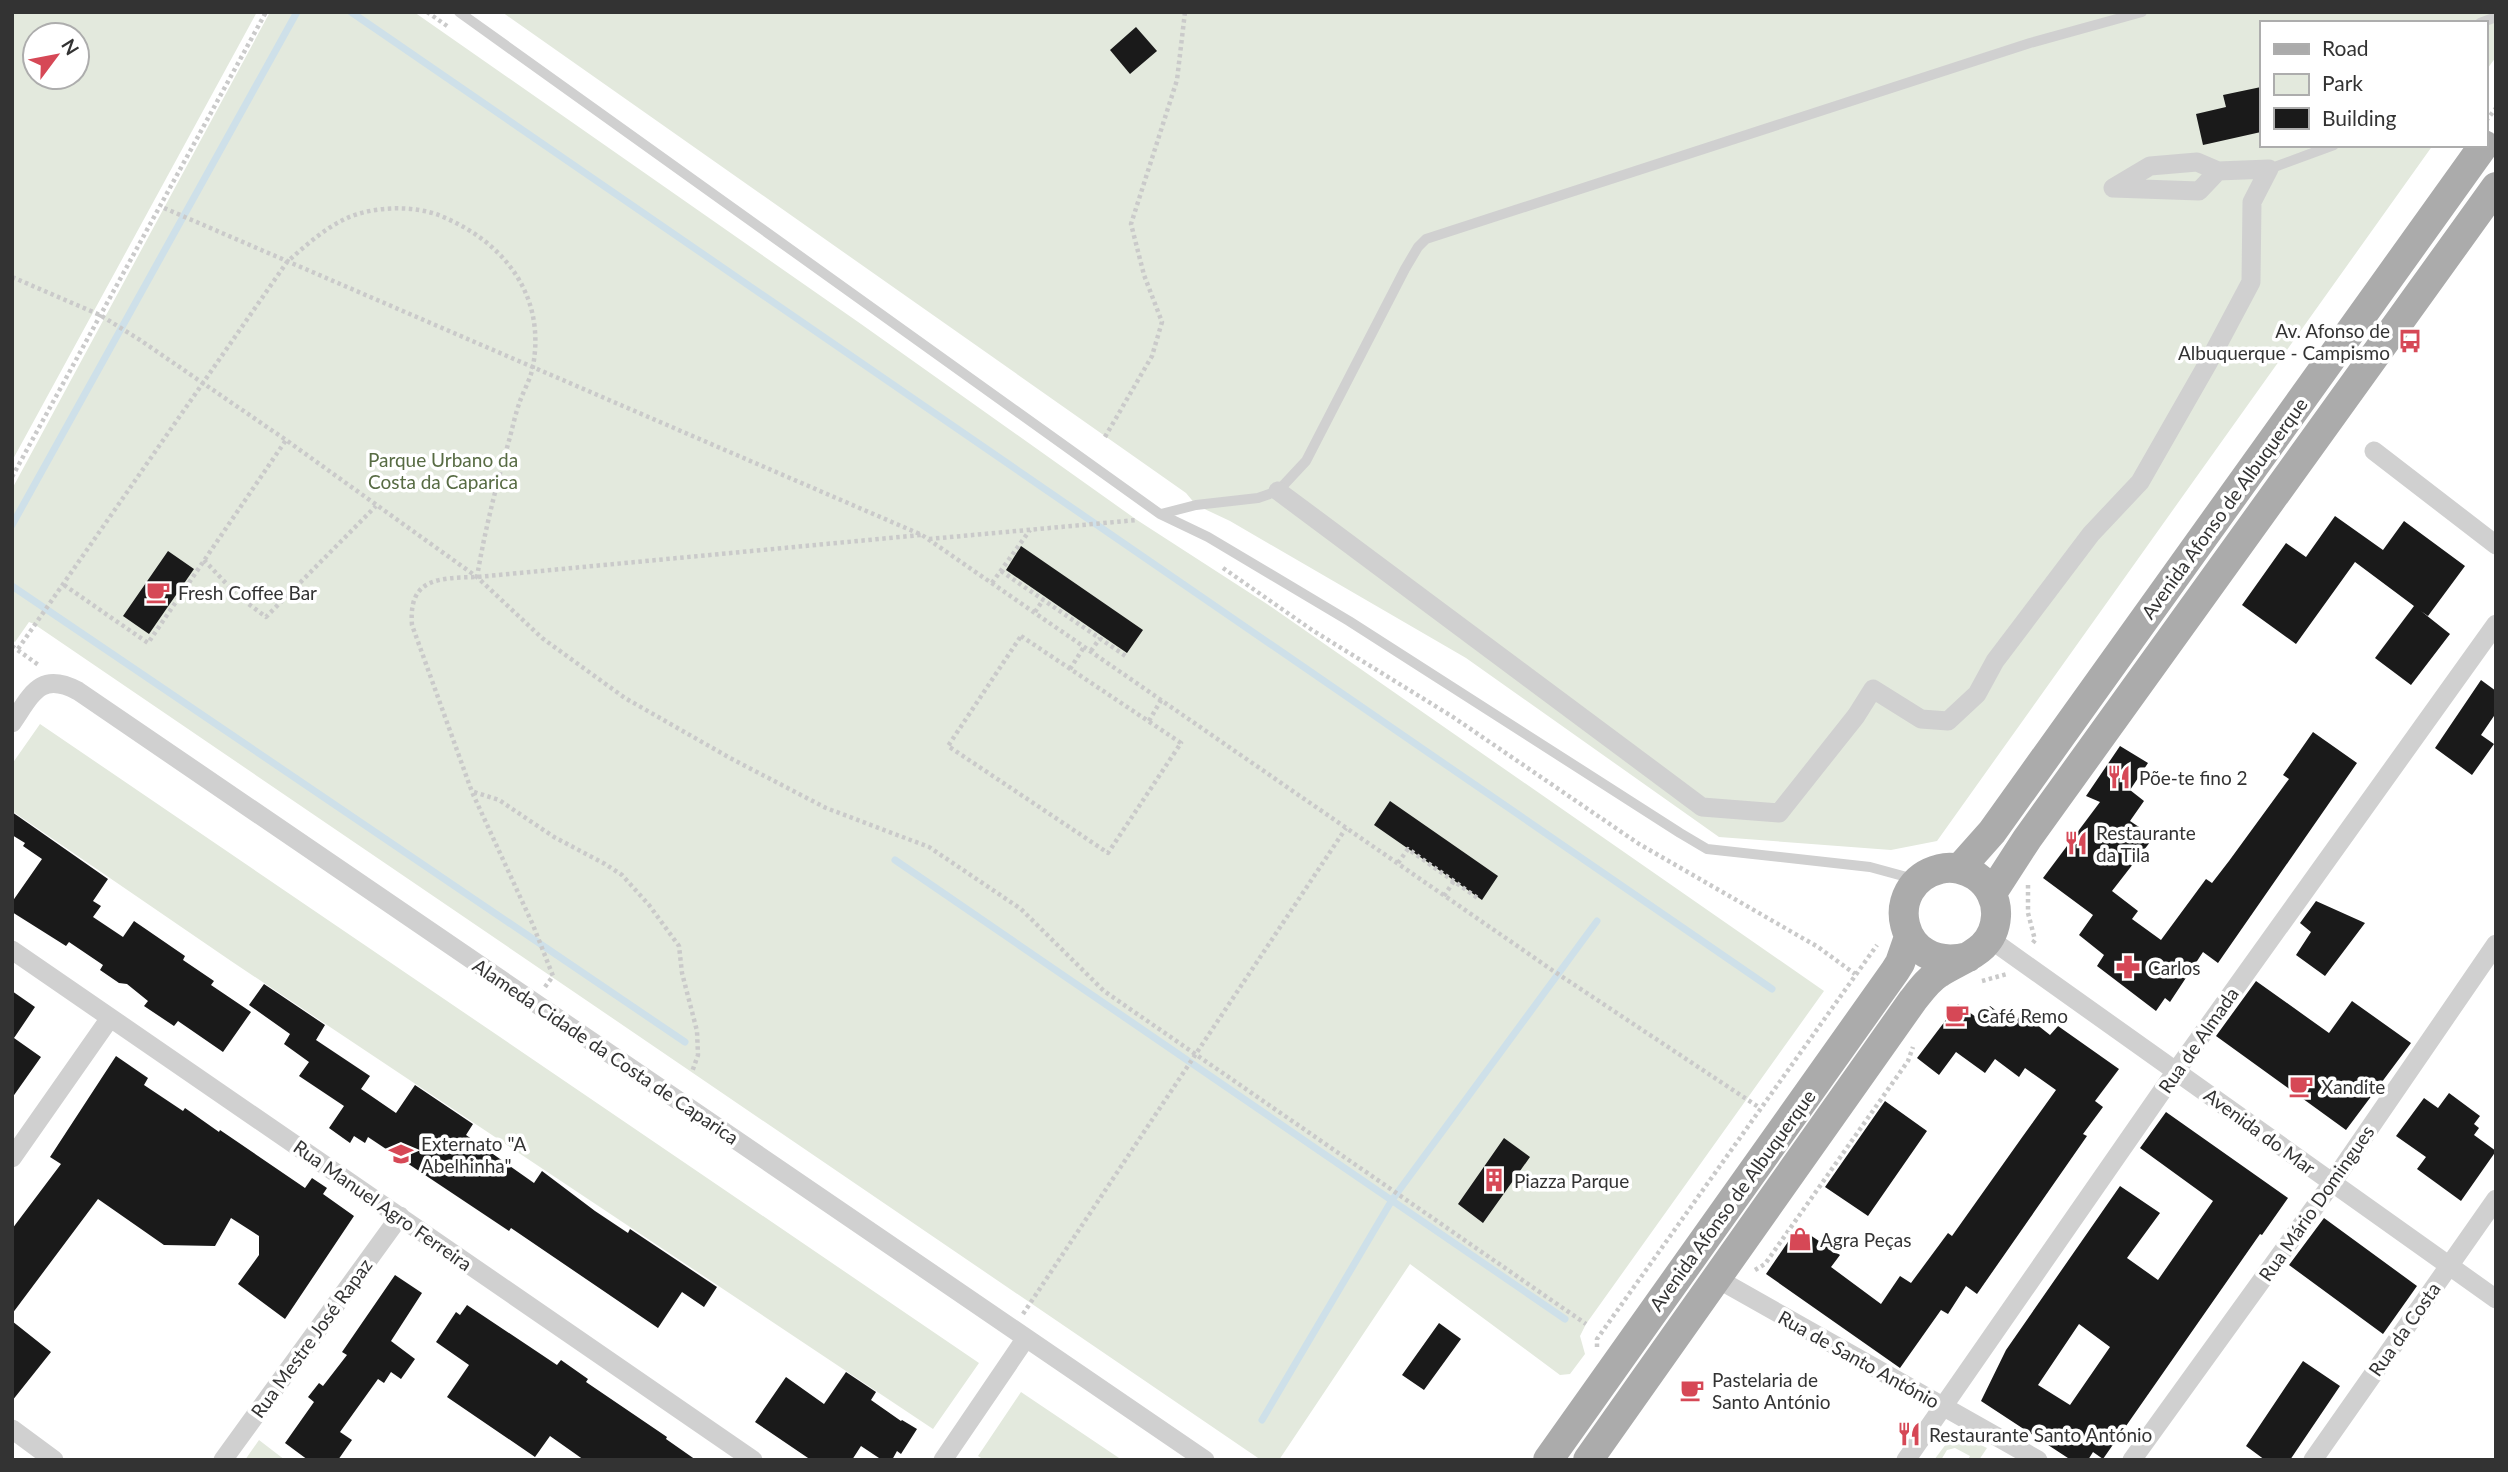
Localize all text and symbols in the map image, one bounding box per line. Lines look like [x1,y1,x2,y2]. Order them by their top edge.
north arrow [21,21,91,91]
legend [2260,21,2487,147]
text: N [57,34,84,59]
text: Road [2322,35,2369,60]
text: Park [2322,70,2363,95]
text: Building [2322,105,2397,130]
place label: Av. Afonso de Albuquerque - Campismo [2178,319,2390,364]
bus stop icon: Av. Afonso de Albuquerque - Campismo [2396,327,2424,355]
street label: Avenida Afonso de Albuquerque [2136,393,2312,623]
park label: Parque Urbano da Costa da Caparica [368,448,518,493]
cafe icon: Fresh Coffee Bar [144,578,172,606]
place label: Fresh Coffee Bar [178,581,317,604]
restaurant icon: Põe-te fino 2 [2105,763,2133,791]
place label: Põe-te fino 2 [2139,766,2248,789]
place label: Restaurante da Tila [2096,821,2196,866]
restaurant icon: Restaurante da Tila [2062,829,2090,857]
street label: Alameda Cidade da Costa de Caparica [469,953,743,1149]
pharmacy icon: Carlos [2114,953,2142,981]
place label: Carlos [2148,956,2201,979]
street label: Rua de Almada [2153,983,2243,1097]
cafe icon: Café Remo [1943,1001,1971,1029]
place label: Café Remo [1977,1004,2068,1027]
cafe icon: Xandite [2287,1072,2315,1100]
place label: Xandite [2321,1075,2385,1098]
street label: Avenida do Mar [2200,1083,2320,1179]
street label: Avenida Afonso de Albuquerque [1644,1085,1820,1315]
street label: Rua Mário Domingues [2254,1121,2378,1285]
place label: Externato "A Abelhinha" [421,1132,526,1177]
street label: Rua Manuel Agro Ferreira [289,1135,477,1275]
school or university icon: Externato "A Abelhinha" [387,1140,415,1168]
building icon: Piazza Parque [1480,1166,1508,1194]
place label: Piazza Parque [1514,1169,1629,1192]
shop icon: Agra Peças [1786,1225,1814,1253]
place label: Agra Peças [1820,1228,1912,1251]
street label: Rua Mestre José Rapaz [246,1254,376,1422]
street label: Rua da Costa [2363,1278,2445,1380]
street label: Rua de Santo António [1774,1305,1944,1413]
place label: Pastelaria de Santo António [1712,1368,1831,1413]
cafe icon: Pastelaria de Santo António [1678,1376,1706,1404]
restaurant icon: Restaurante Santo António [1895,1420,1923,1448]
place label: Restaurante Santo António [1929,1423,2152,1446]

